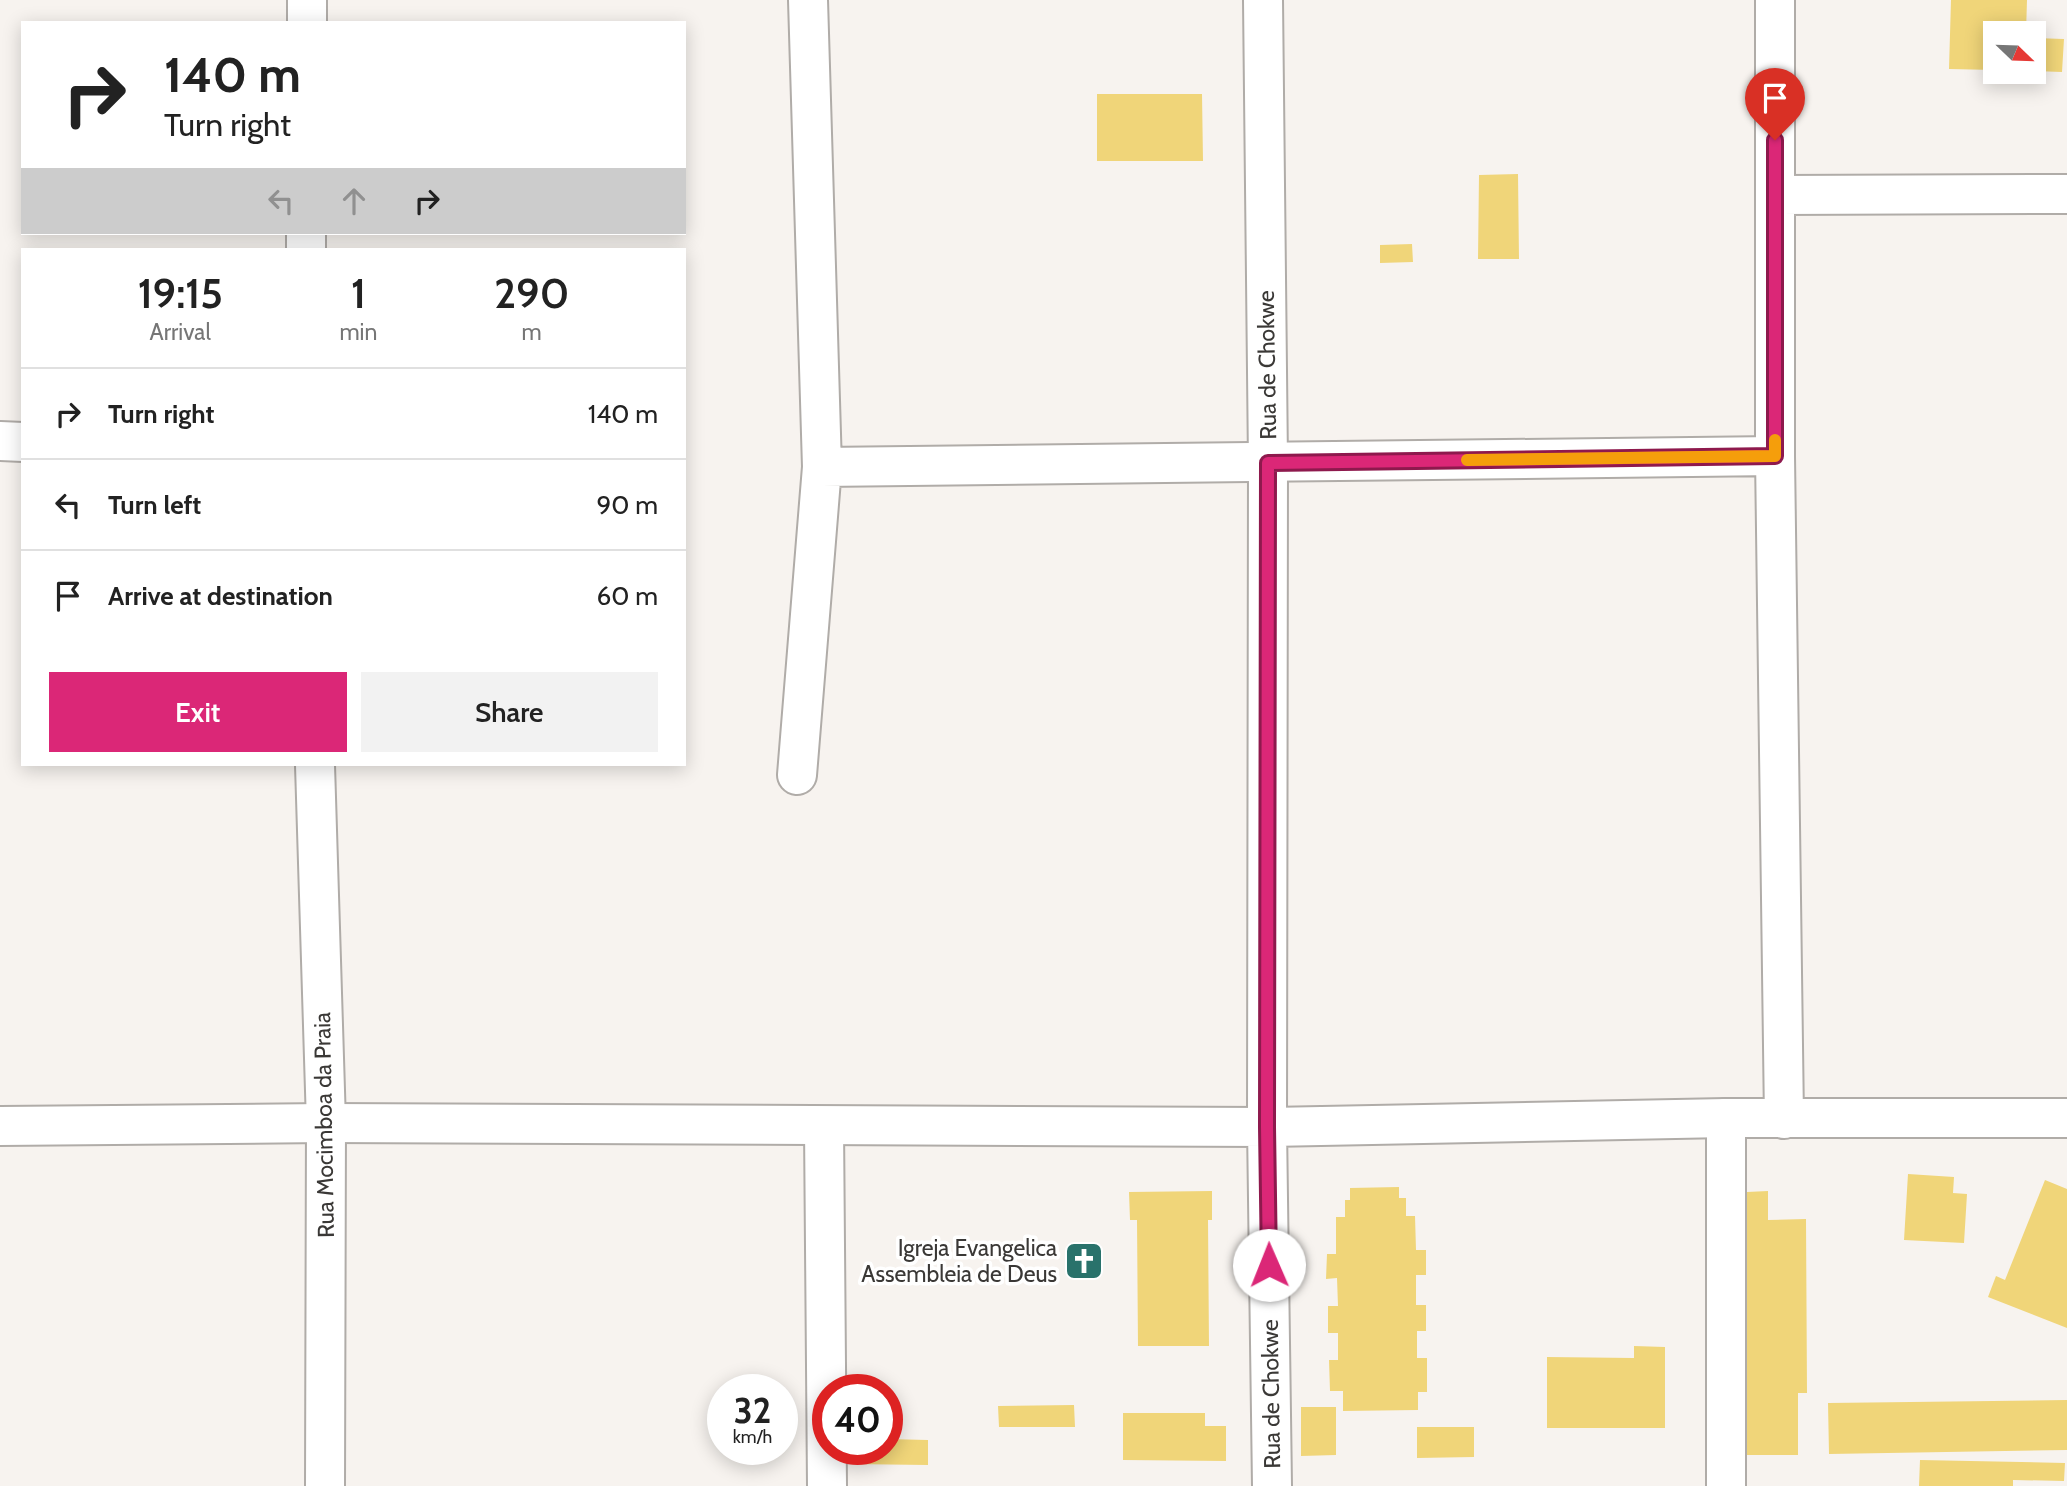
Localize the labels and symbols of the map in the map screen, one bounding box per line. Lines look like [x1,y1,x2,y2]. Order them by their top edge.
north arrow [1983,21,2046,84]
pin [1745,68,1805,140]
street label: Rua de Chokwe [1252,290,1282,440]
street label: Rua Mocimboa da Praia [308,1012,340,1238]
position arrow [1232,1228,1306,1302]
place label: Igreja Evangelica Assembleia de Deus [861,1234,1057,1288]
church icon: Igreja Evangelica Assembleia de Deus [1063,1240,1105,1282]
street label: Rua de Chokwe [1256,1319,1286,1469]
speed limit sign: 40 [812,1374,903,1465]

